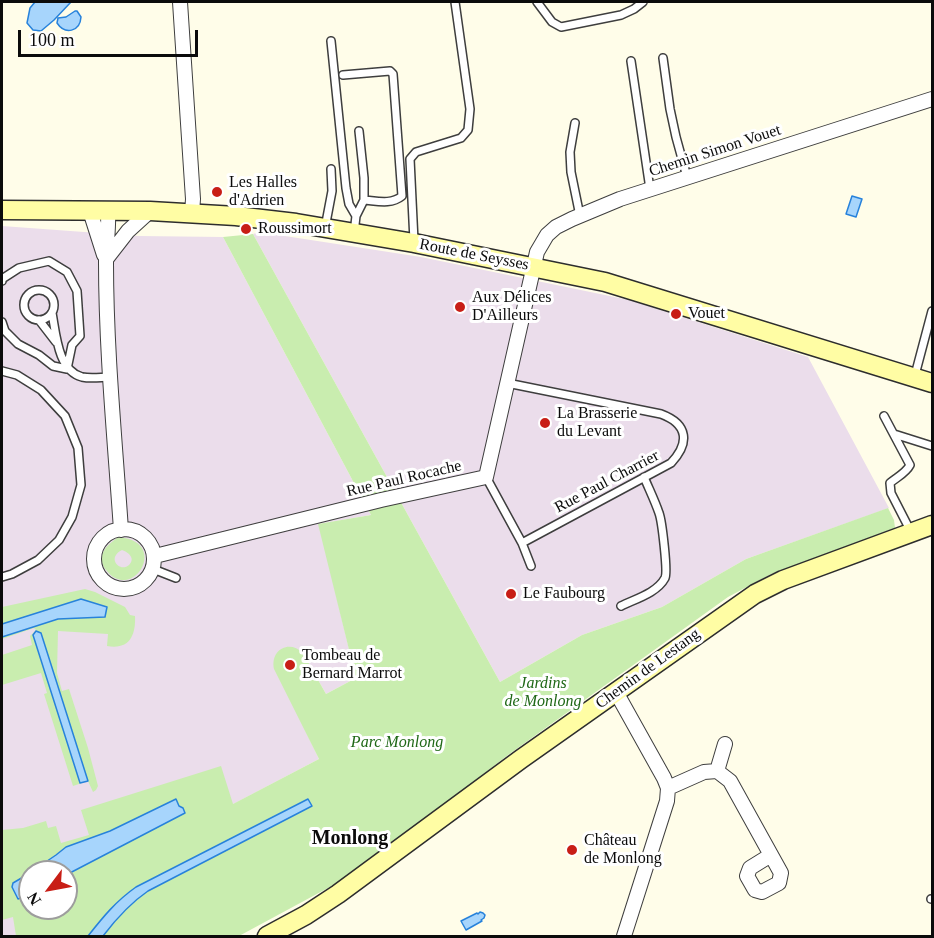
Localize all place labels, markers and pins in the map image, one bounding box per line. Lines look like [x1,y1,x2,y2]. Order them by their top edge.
place label: Les Halles d'Adrien [229,173,297,211]
marker: Les Halles d'Adrien [210,185,224,199]
place label: Roussimort [258,219,332,239]
marker: Roussimort [239,222,253,236]
place label: Aux Délices D'Ailleurs [472,288,552,326]
marker: Aux Délices D'Ailleurs [453,300,467,314]
place label: Vouet [688,304,725,324]
marker: Vouet [669,307,683,321]
place label: La Brasserie du Levant [557,404,637,442]
marker: La Brasserie du Levant [538,416,552,430]
place label: Le Faubourg [523,584,605,604]
marker: Le Faubourg [504,587,518,601]
place label: Tombeau de Bernard Marrot [302,646,402,684]
marker: Tombeau de Bernard Marrot [283,658,297,672]
place label: Château de Monlong [584,831,662,869]
marker: Château de Monlong [565,843,579,857]

